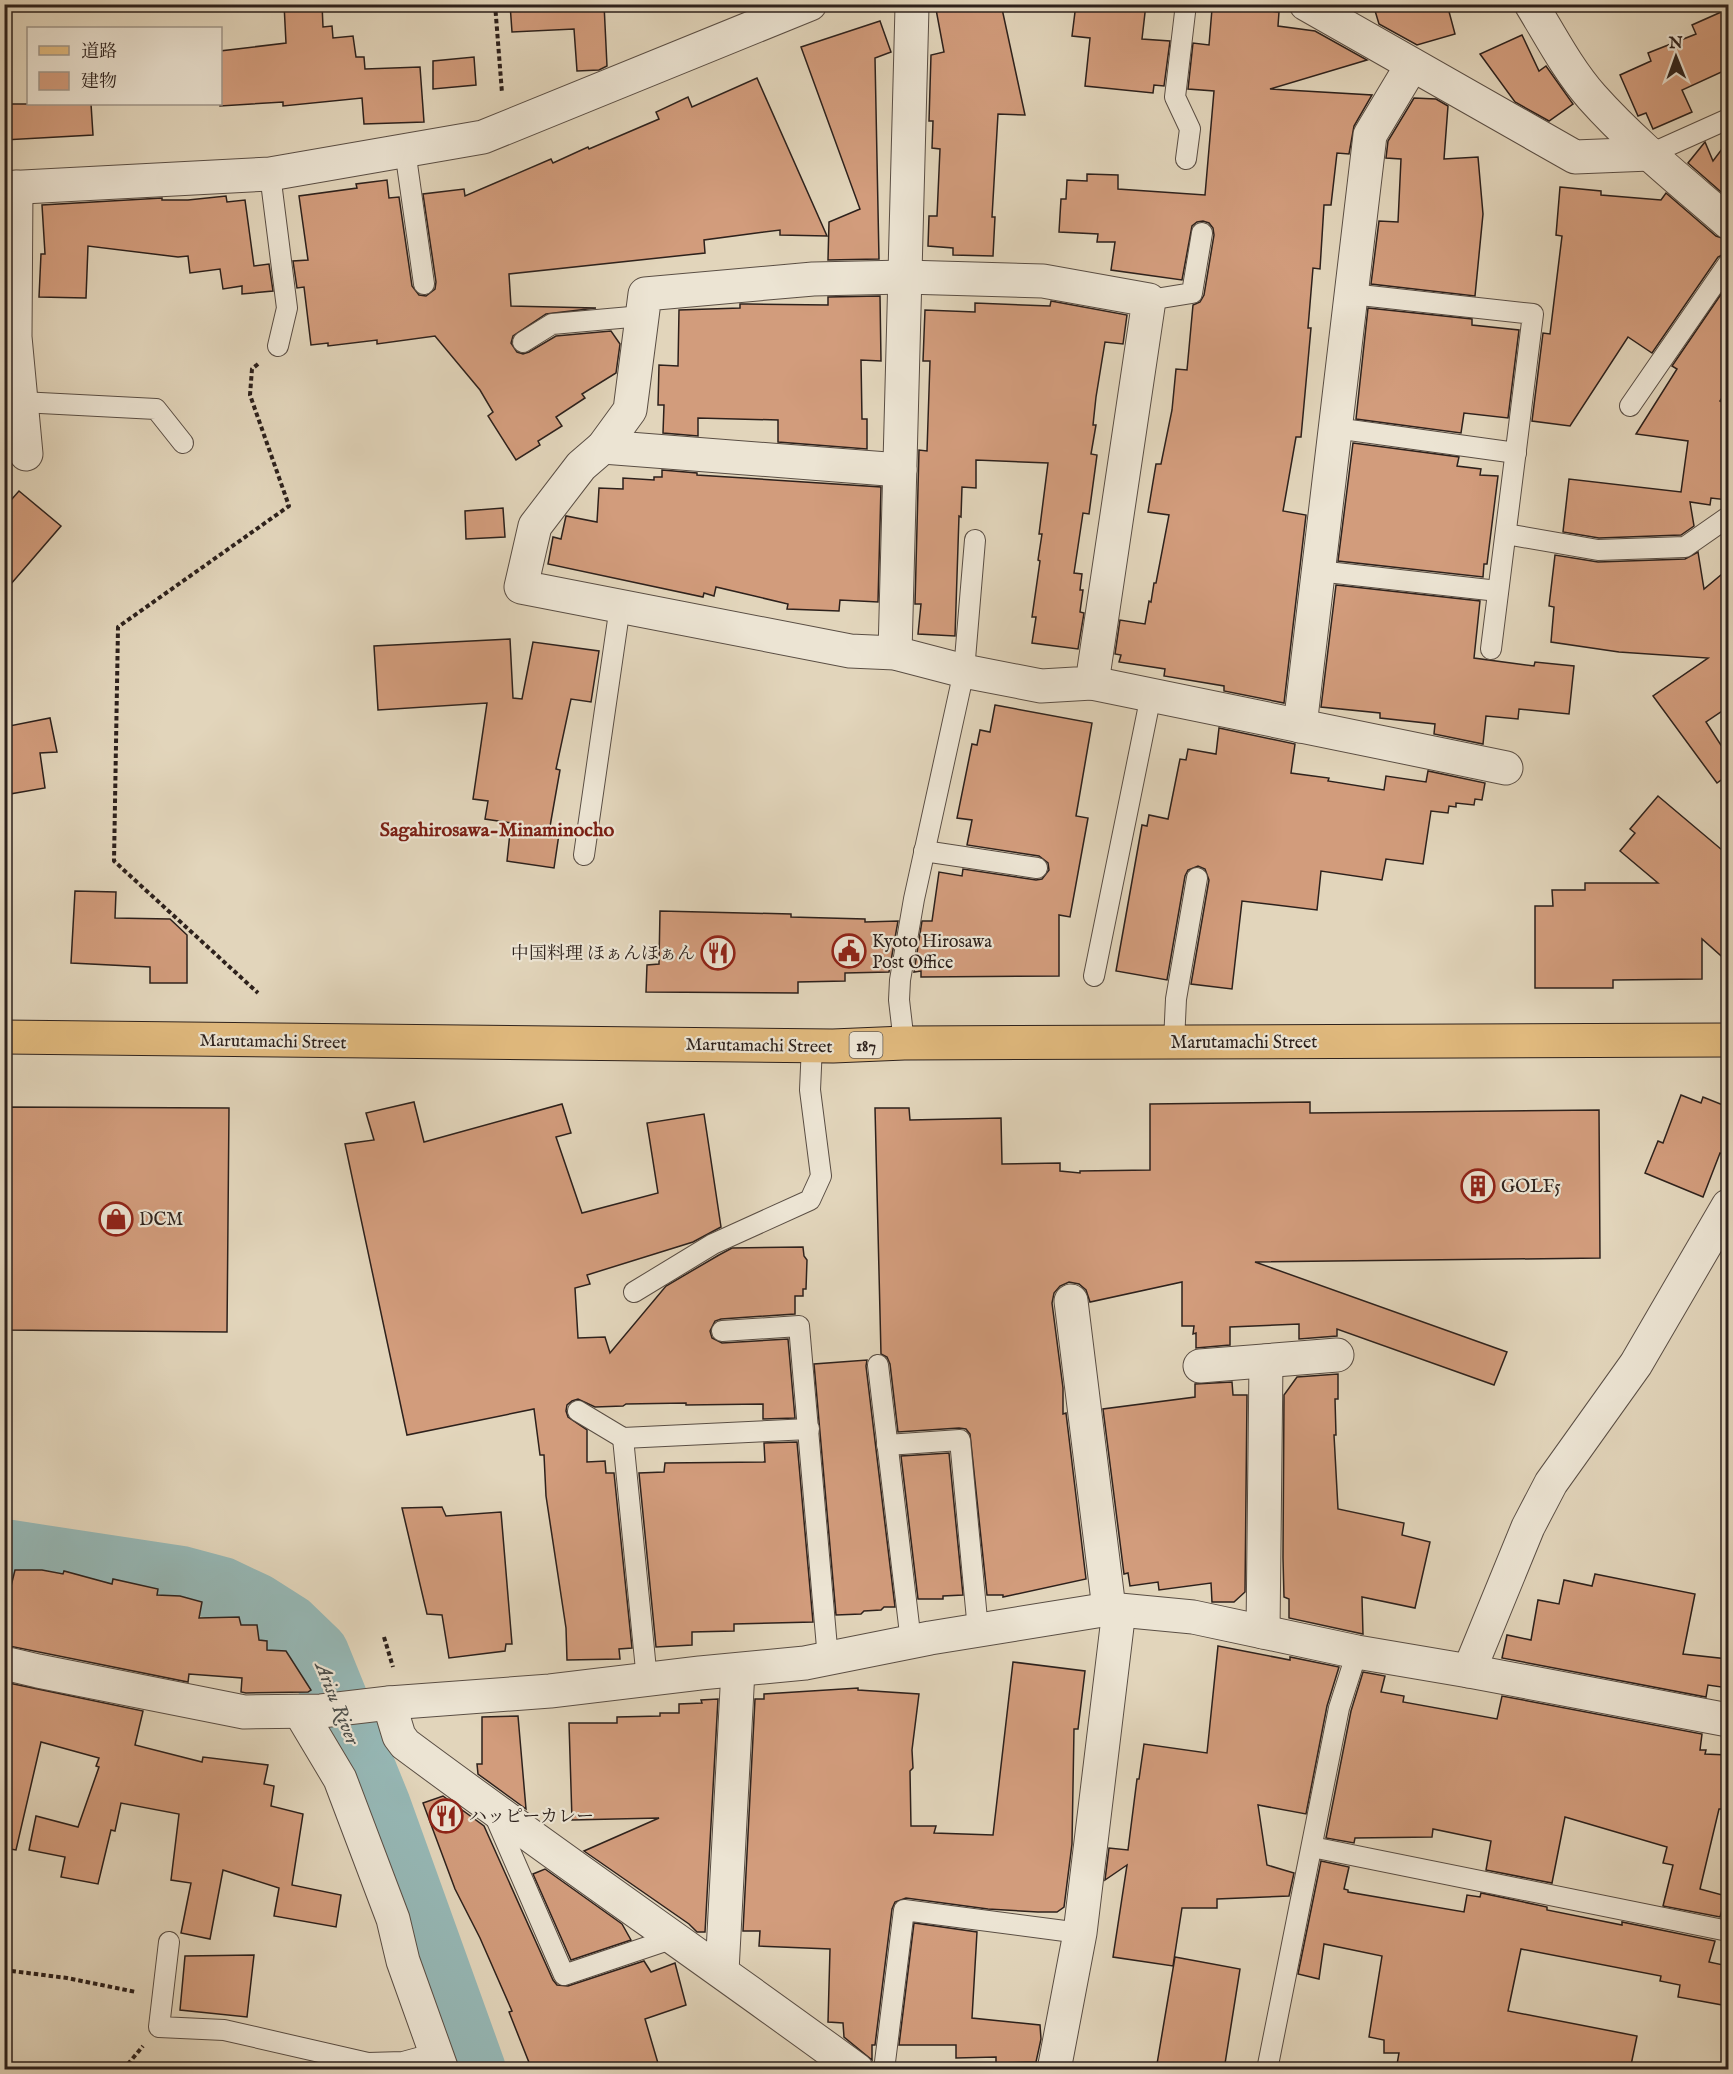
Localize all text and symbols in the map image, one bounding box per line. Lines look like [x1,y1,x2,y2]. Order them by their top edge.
legend [27,27,222,105]
north arrow [1646,27,1706,87]
text: N [1668,34,1683,54]
text: 道路 [81,41,117,64]
text: 建物 [81,71,117,94]
district label: Sagahirosawa-Minaminocho [380,818,615,843]
place label: Kyoto Hirosawa Post Office [872,931,992,975]
public building icon: Kyoto Hirosawa Post Office [831,933,867,969]
restaurant icon: 中国料理 ほぁんほぁん [700,935,736,971]
place label: 中国料理 ほぁんほぁん [511,943,695,966]
street label: Marutamachi Street [199,1030,347,1055]
road number: 187 [850,1032,882,1058]
street label: Marutamachi Street [1170,1032,1318,1055]
street label: Marutamachi Street [685,1034,833,1059]
building icon: GOLF5 [1460,1168,1496,1204]
place label: GOLF5 [1501,1176,1561,1199]
shop icon: DCM [98,1201,134,1237]
place label: DCM [139,1209,183,1232]
water label: Arisu River [308,1657,365,1750]
restaurant icon: ハッピーカレー [428,1798,464,1834]
place label: ハッピーカレー [469,1806,594,1829]

